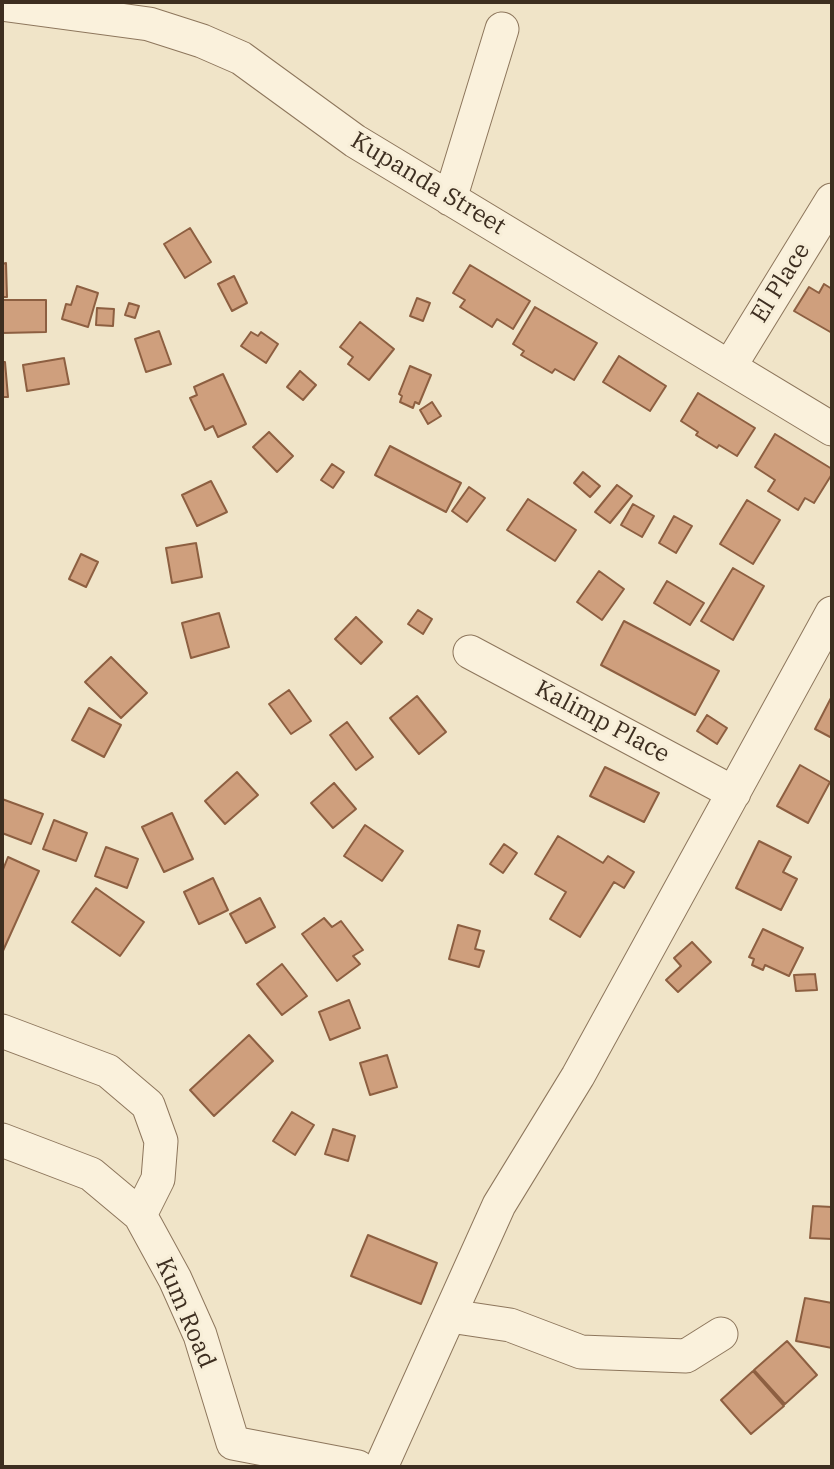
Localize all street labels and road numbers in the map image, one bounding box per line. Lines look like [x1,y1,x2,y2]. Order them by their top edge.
street label: Kupanda Street [345,127,511,241]
street label: El Place [745,238,817,328]
street label: Kalimp Place [530,675,674,769]
street label: Kum Road [149,1254,221,1372]

